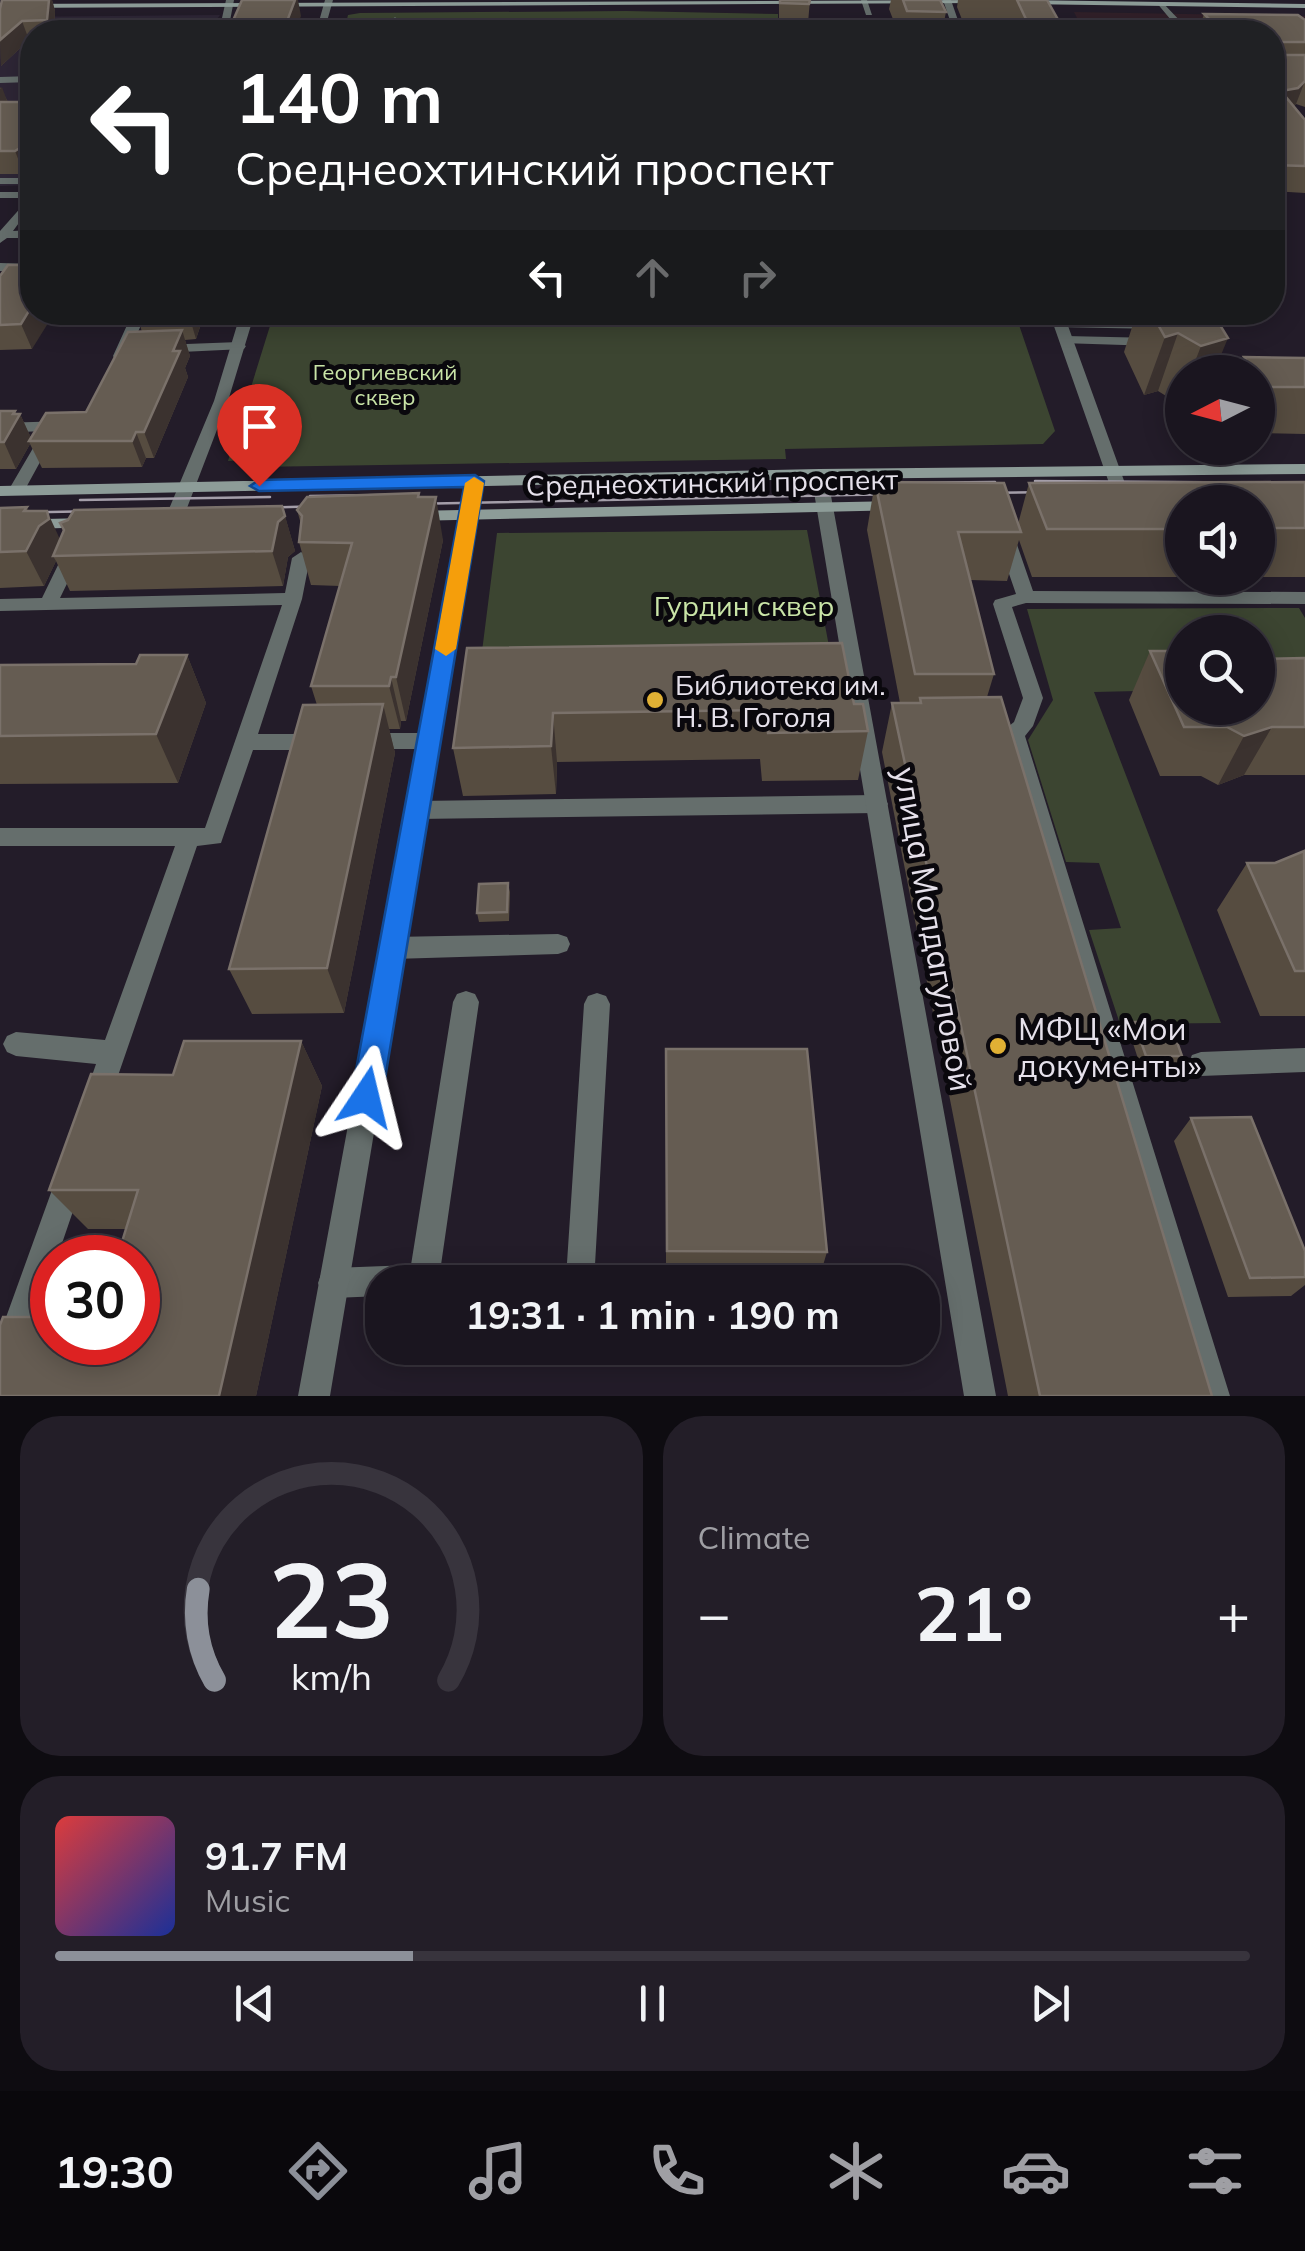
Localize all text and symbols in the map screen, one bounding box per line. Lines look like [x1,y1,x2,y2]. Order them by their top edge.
text: 140 m [235,53,443,141]
icon: left [70,60,200,190]
text: Среднеохтинский проспект [235,140,833,196]
icon: left [520,250,575,305]
icon: ahead [625,250,680,305]
icon: right [730,250,785,305]
north arrow [1165,355,1275,465]
map controls [1165,355,1275,725]
park label: Георгиевский сквер [313,358,457,411]
pin [217,384,302,487]
icon: arrive [232,399,287,454]
street label: Среднеохтинский проспект [526,461,899,503]
button: sound [1165,485,1275,595]
park label: Гурдин сквер [654,588,834,623]
button: search [1165,615,1275,725]
place label: Библиотека им. Н. В. Гоголя [675,667,886,734]
marker: Библиотека им. Н. В. Гоголя [644,689,666,711]
street label: улица Молдагуловой [886,764,982,1094]
place label: МФЦ «Мои документы» [1018,1008,1202,1085]
marker: МФЦ «Мои документы» [987,1035,1009,1057]
position arrow [314,1045,418,1149]
speed limit sign: 30 [30,1235,160,1365]
text: 19:31 · 1 min · 190 m [465,1291,840,1339]
text: Climate [698,1517,810,1557]
text: 23 [269,1533,394,1664]
text: 21° [915,1566,1033,1660]
text: − [698,1579,731,1648]
text: + [1217,1579,1250,1648]
text: km/h [291,1654,372,1699]
text: 91.7 FM [205,1832,348,1880]
text: Music [205,1880,290,1920]
icon: previous [227,1976,282,2031]
icon: pause [625,1976,680,2031]
icon: next [1023,1976,1078,2031]
icon: directions [283,2136,353,2206]
icon: music [463,2136,533,2206]
icon: phone [642,2136,712,2206]
icon: climate [821,2136,891,2206]
icon: car [1001,2136,1071,2206]
icon: filters [1180,2136,1250,2206]
text: 19:30 [55,2143,174,2199]

